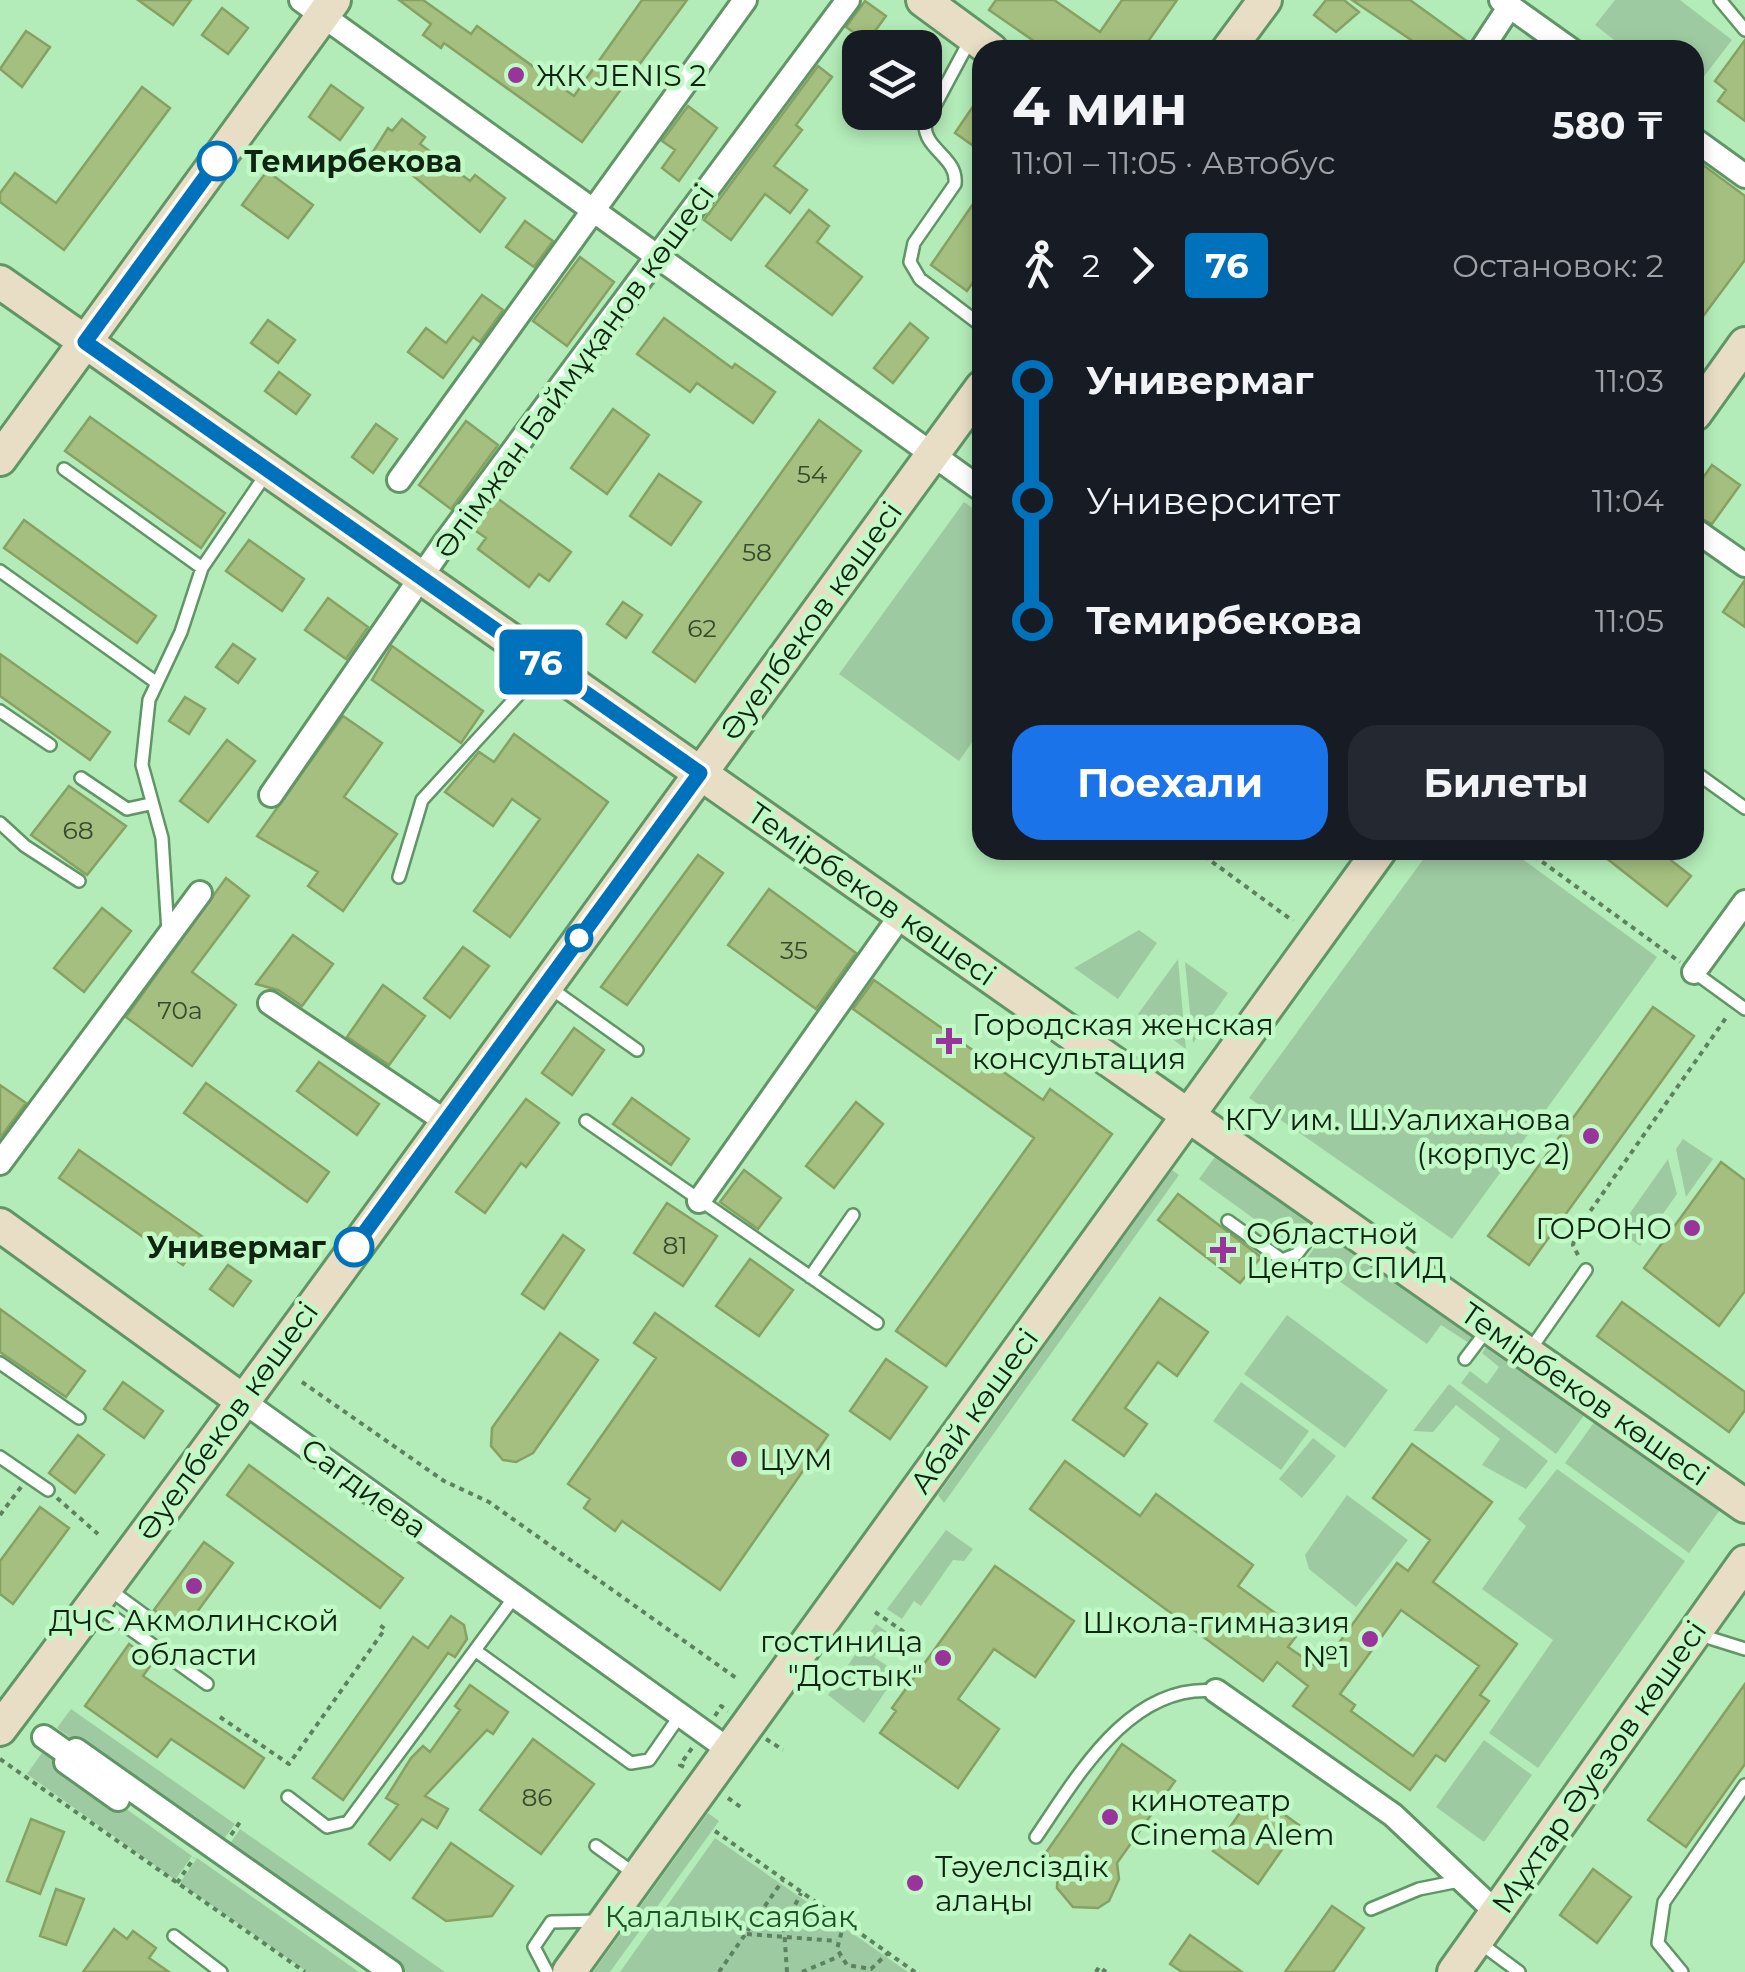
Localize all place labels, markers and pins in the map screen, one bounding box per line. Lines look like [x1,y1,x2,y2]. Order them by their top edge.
place label: ЖК JENIS 2 [536,57,707,94]
marker: ЖК JENIS 2 [505,64,527,86]
marker: Темирбекова [198,142,236,180]
place label: Темирбекова [244,143,462,180]
unlabelled marker [566,925,592,951]
place label: Городская женская консультация [972,1006,1274,1077]
marker: Городская женская консультация [936,1028,962,1054]
place label: КГУ им. Ш.Уалиханова (корпус 2) [1224,1101,1571,1172]
marker: КГУ им. Ш.Уалиханова (корпус 2) [1580,1125,1602,1147]
place label: ГОРОНО [1535,1210,1672,1247]
place label: Областной Центр СПИД [1246,1215,1446,1286]
marker: ГОРОНО [1681,1217,1703,1239]
marker: Универмаг [335,1228,373,1266]
place label: Универмаг [146,1229,327,1266]
marker: Областной Центр СПИД [1210,1237,1236,1263]
place label: ЦУМ [759,1441,833,1478]
marker: ЦУМ [728,1448,750,1470]
marker: ДЧС Акмолинской области [183,1575,205,1597]
place label: ДЧС Акмолинской области [49,1602,339,1673]
place label: Школа-гимназия №1 [1082,1604,1350,1675]
place label: гостиница "Достык" [760,1623,923,1694]
marker: Школа-гимназия №1 [1359,1628,1381,1650]
marker: гостиница "Достык" [932,1647,954,1669]
place label: кинотеатр Cinema Alem [1130,1782,1335,1853]
marker: кинотеатр Cinema Alem [1099,1806,1121,1828]
place label: Тәуелсіздік алаңы [935,1848,1109,1919]
marker: Тәуелсіздік алаңы [904,1872,926,1894]

